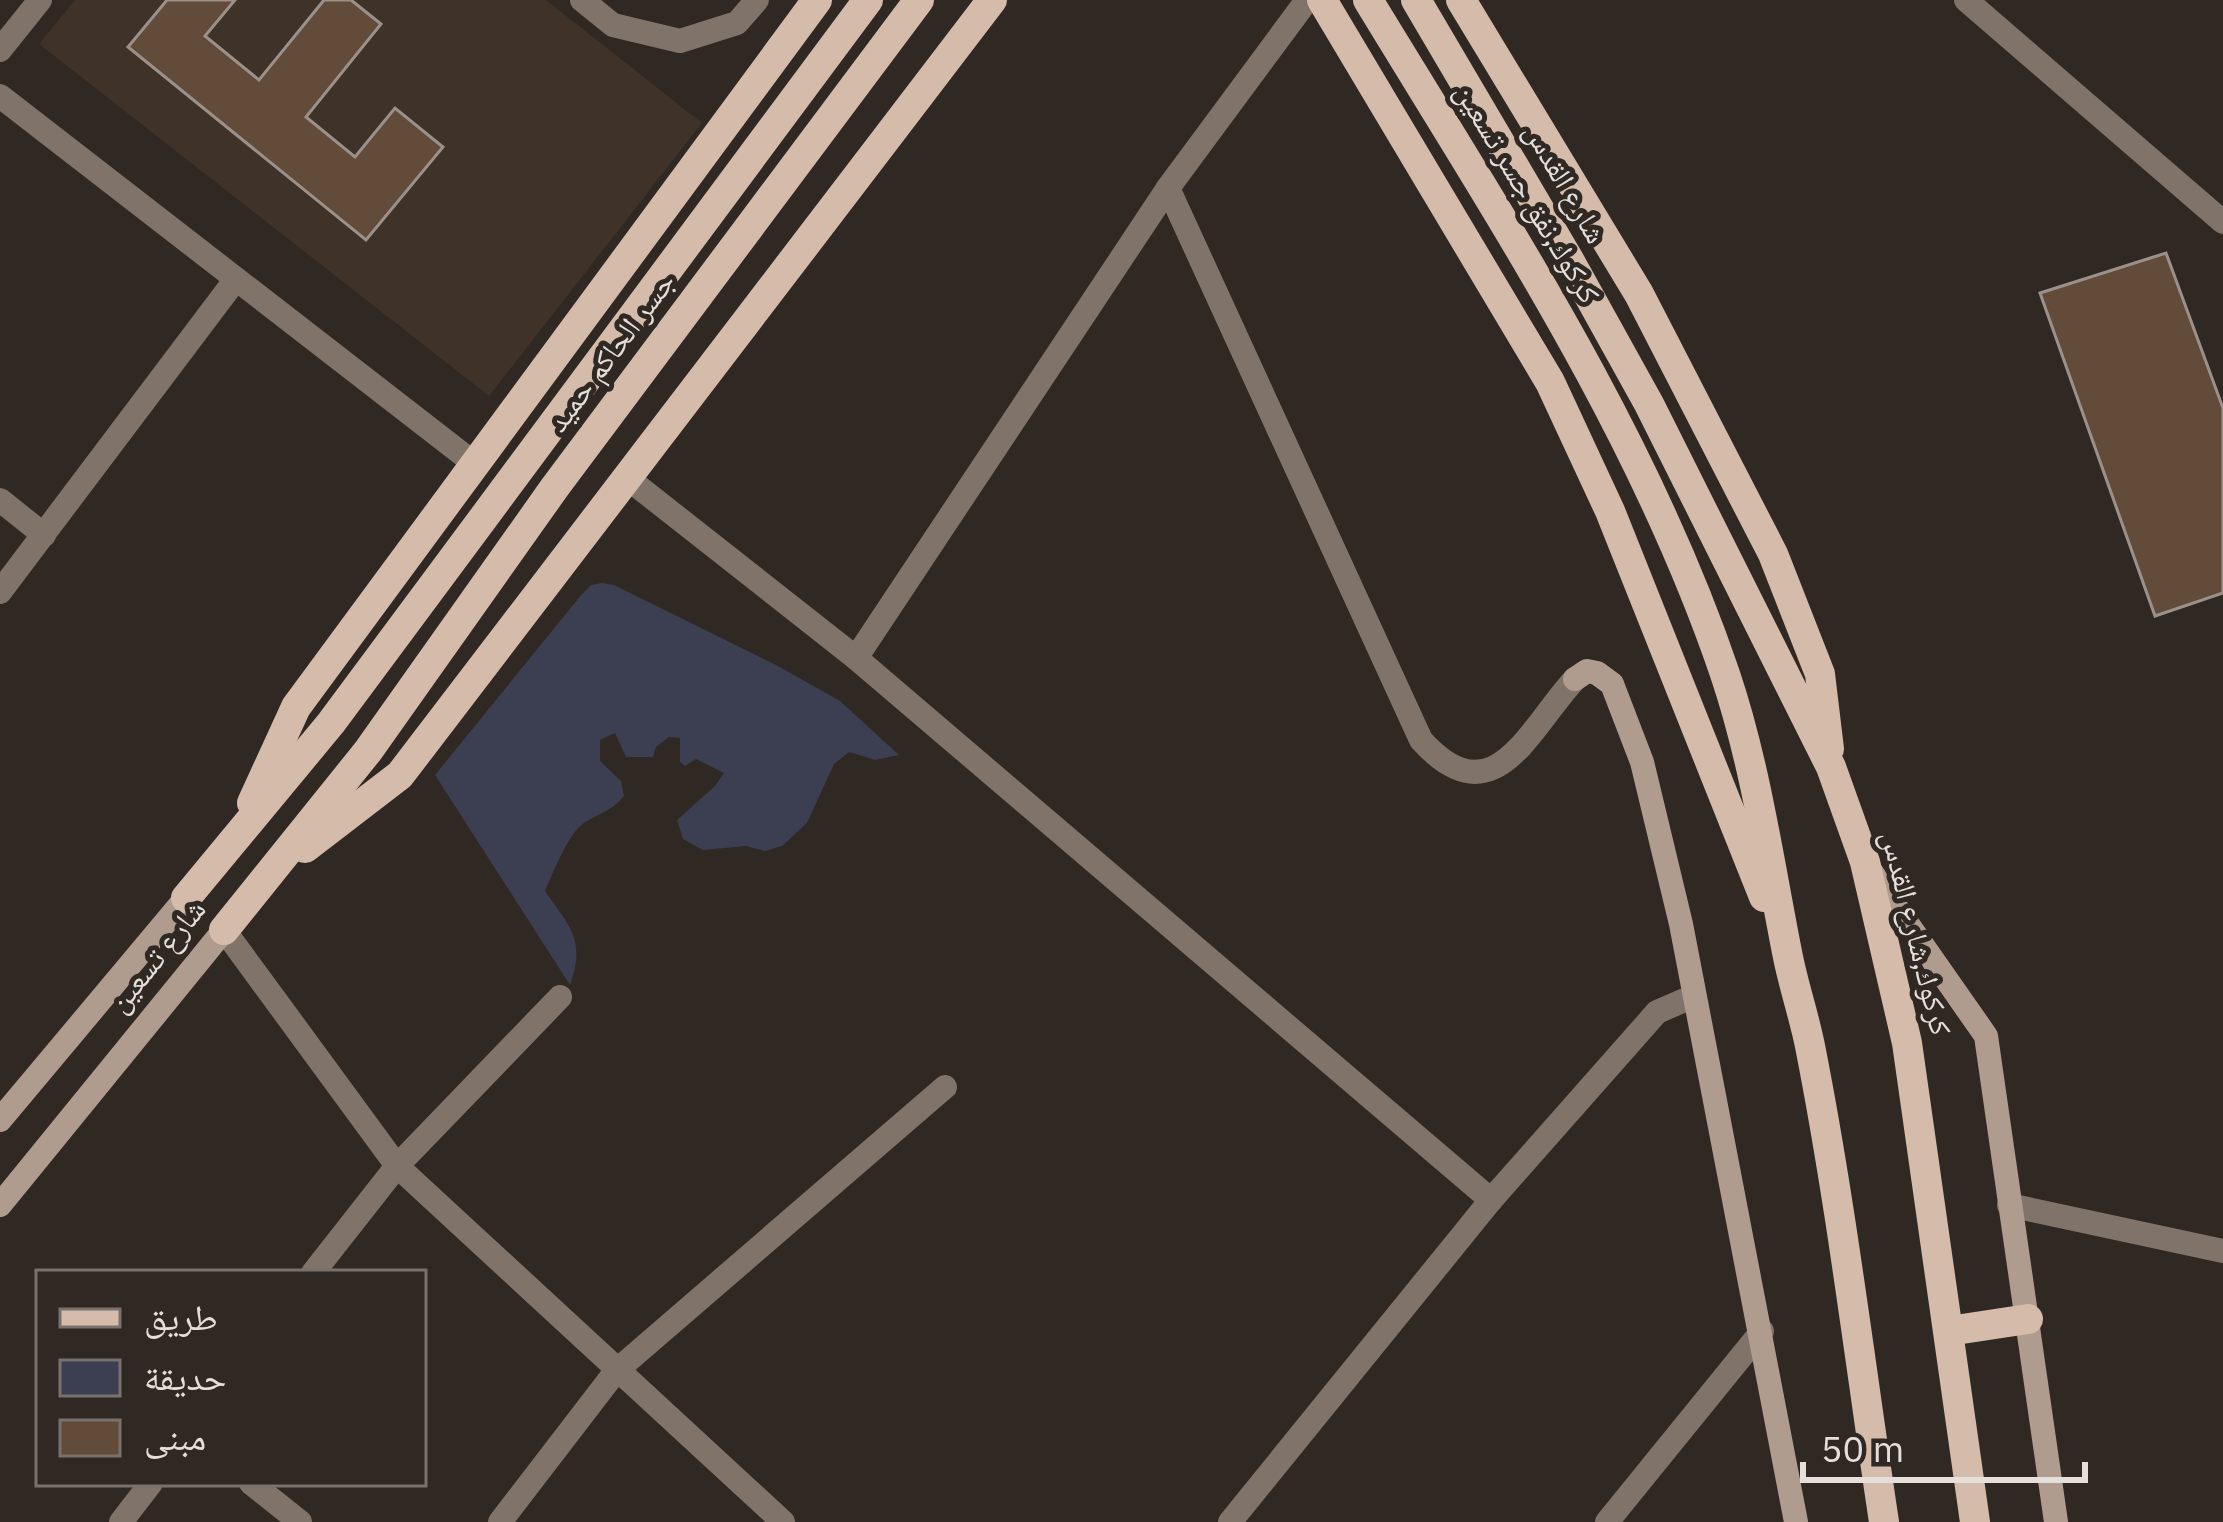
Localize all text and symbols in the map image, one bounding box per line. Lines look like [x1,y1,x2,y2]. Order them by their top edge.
street label: كركوك,نفق جسر تسعين [1447,74,1610,310]
street label: شارع القدس [1515,115,1617,250]
street label: جسر الحاكم حميد [537,263,684,440]
street label: كركوك,شارع القدس [1872,826,1962,1039]
street label: شارع تسعين [98,890,214,1020]
legend [36,1270,426,1486]
text: طريق [144,1293,218,1340]
text: حديقة [144,1353,227,1400]
scale bar [1803,1408,2085,1482]
text: مبنى [144,1413,206,1460]
text: 50 m [1821,1425,1904,1472]

